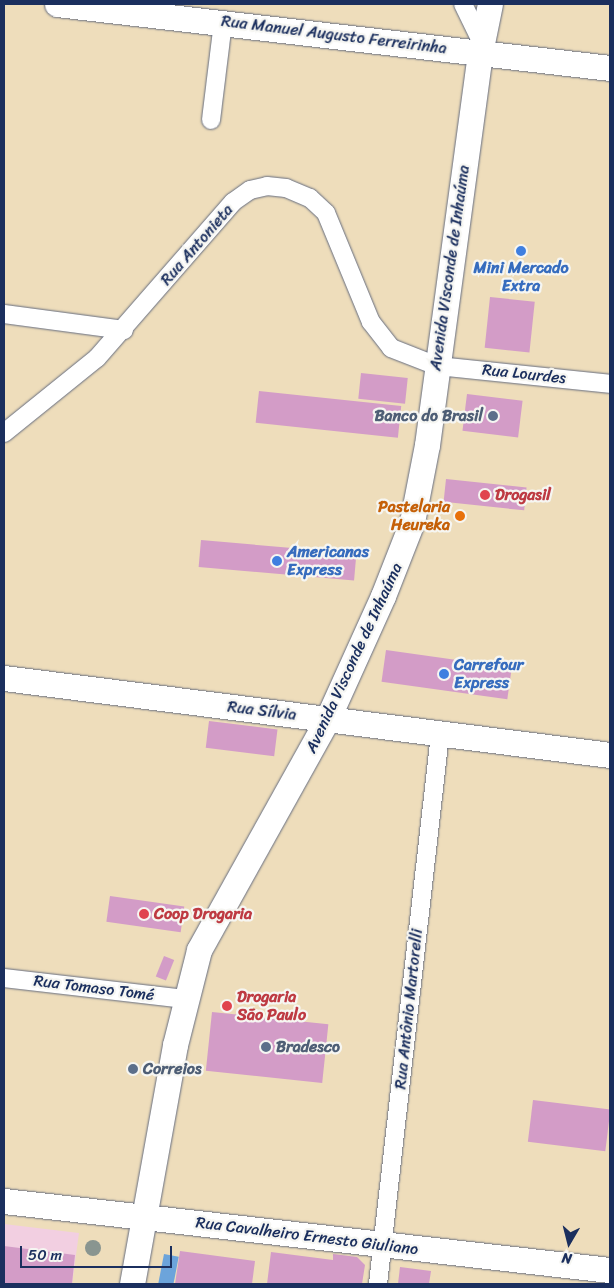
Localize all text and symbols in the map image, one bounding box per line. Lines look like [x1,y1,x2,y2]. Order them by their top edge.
street label: Rua Manuel Augusto Ferreirinha [221,12,447,58]
street label: Avenida Visconde de Inhaúma [426,164,474,372]
street label: Rua Antonieta [157,201,237,289]
marker: Mini Mercado Extra [515,245,527,257]
place label: Mini Mercado Extra [474,258,568,296]
street label: Rua Lourdes [481,360,567,388]
place label: Banco do Brasil [374,406,483,426]
marker: Banco do Brasil [487,410,499,422]
place label: Drogasil [495,485,551,505]
marker: Drogasil [479,489,491,501]
place label: Pastelaria Heureka [378,497,450,535]
marker: Pastelaria Heureka [454,510,466,522]
place label: Americanas Express [287,542,369,580]
marker: Americanas Express [271,555,283,567]
street label: Avenida Visconde de Inhaúma [301,560,407,756]
place label: Carrefour Express [454,655,523,693]
marker: Carrefour Express [438,668,450,680]
street label: Rua Sílvia [226,697,298,725]
place label: Coop Drogaria [154,904,252,924]
marker: Coop Drogaria [138,908,150,920]
street label: Rua Antônio Martorelli [391,928,427,1090]
street label: Rua Tomaso Tomé [32,971,156,1005]
place label: Drogaria São Paulo [237,987,306,1025]
marker: Drogaria São Paulo [221,1000,233,1012]
place label: Bradesco [276,1037,340,1057]
marker: Bradesco [260,1041,272,1053]
place label: Correios [143,1059,202,1079]
marker: Correios [127,1063,139,1075]
street label: Rua Cavalheiro Ernesto Giuliano [195,1213,419,1259]
north arrow [544,1218,594,1268]
scale bar [22,1236,175,1268]
text: 50 m [28,1242,62,1268]
text: N [560,1245,573,1271]

